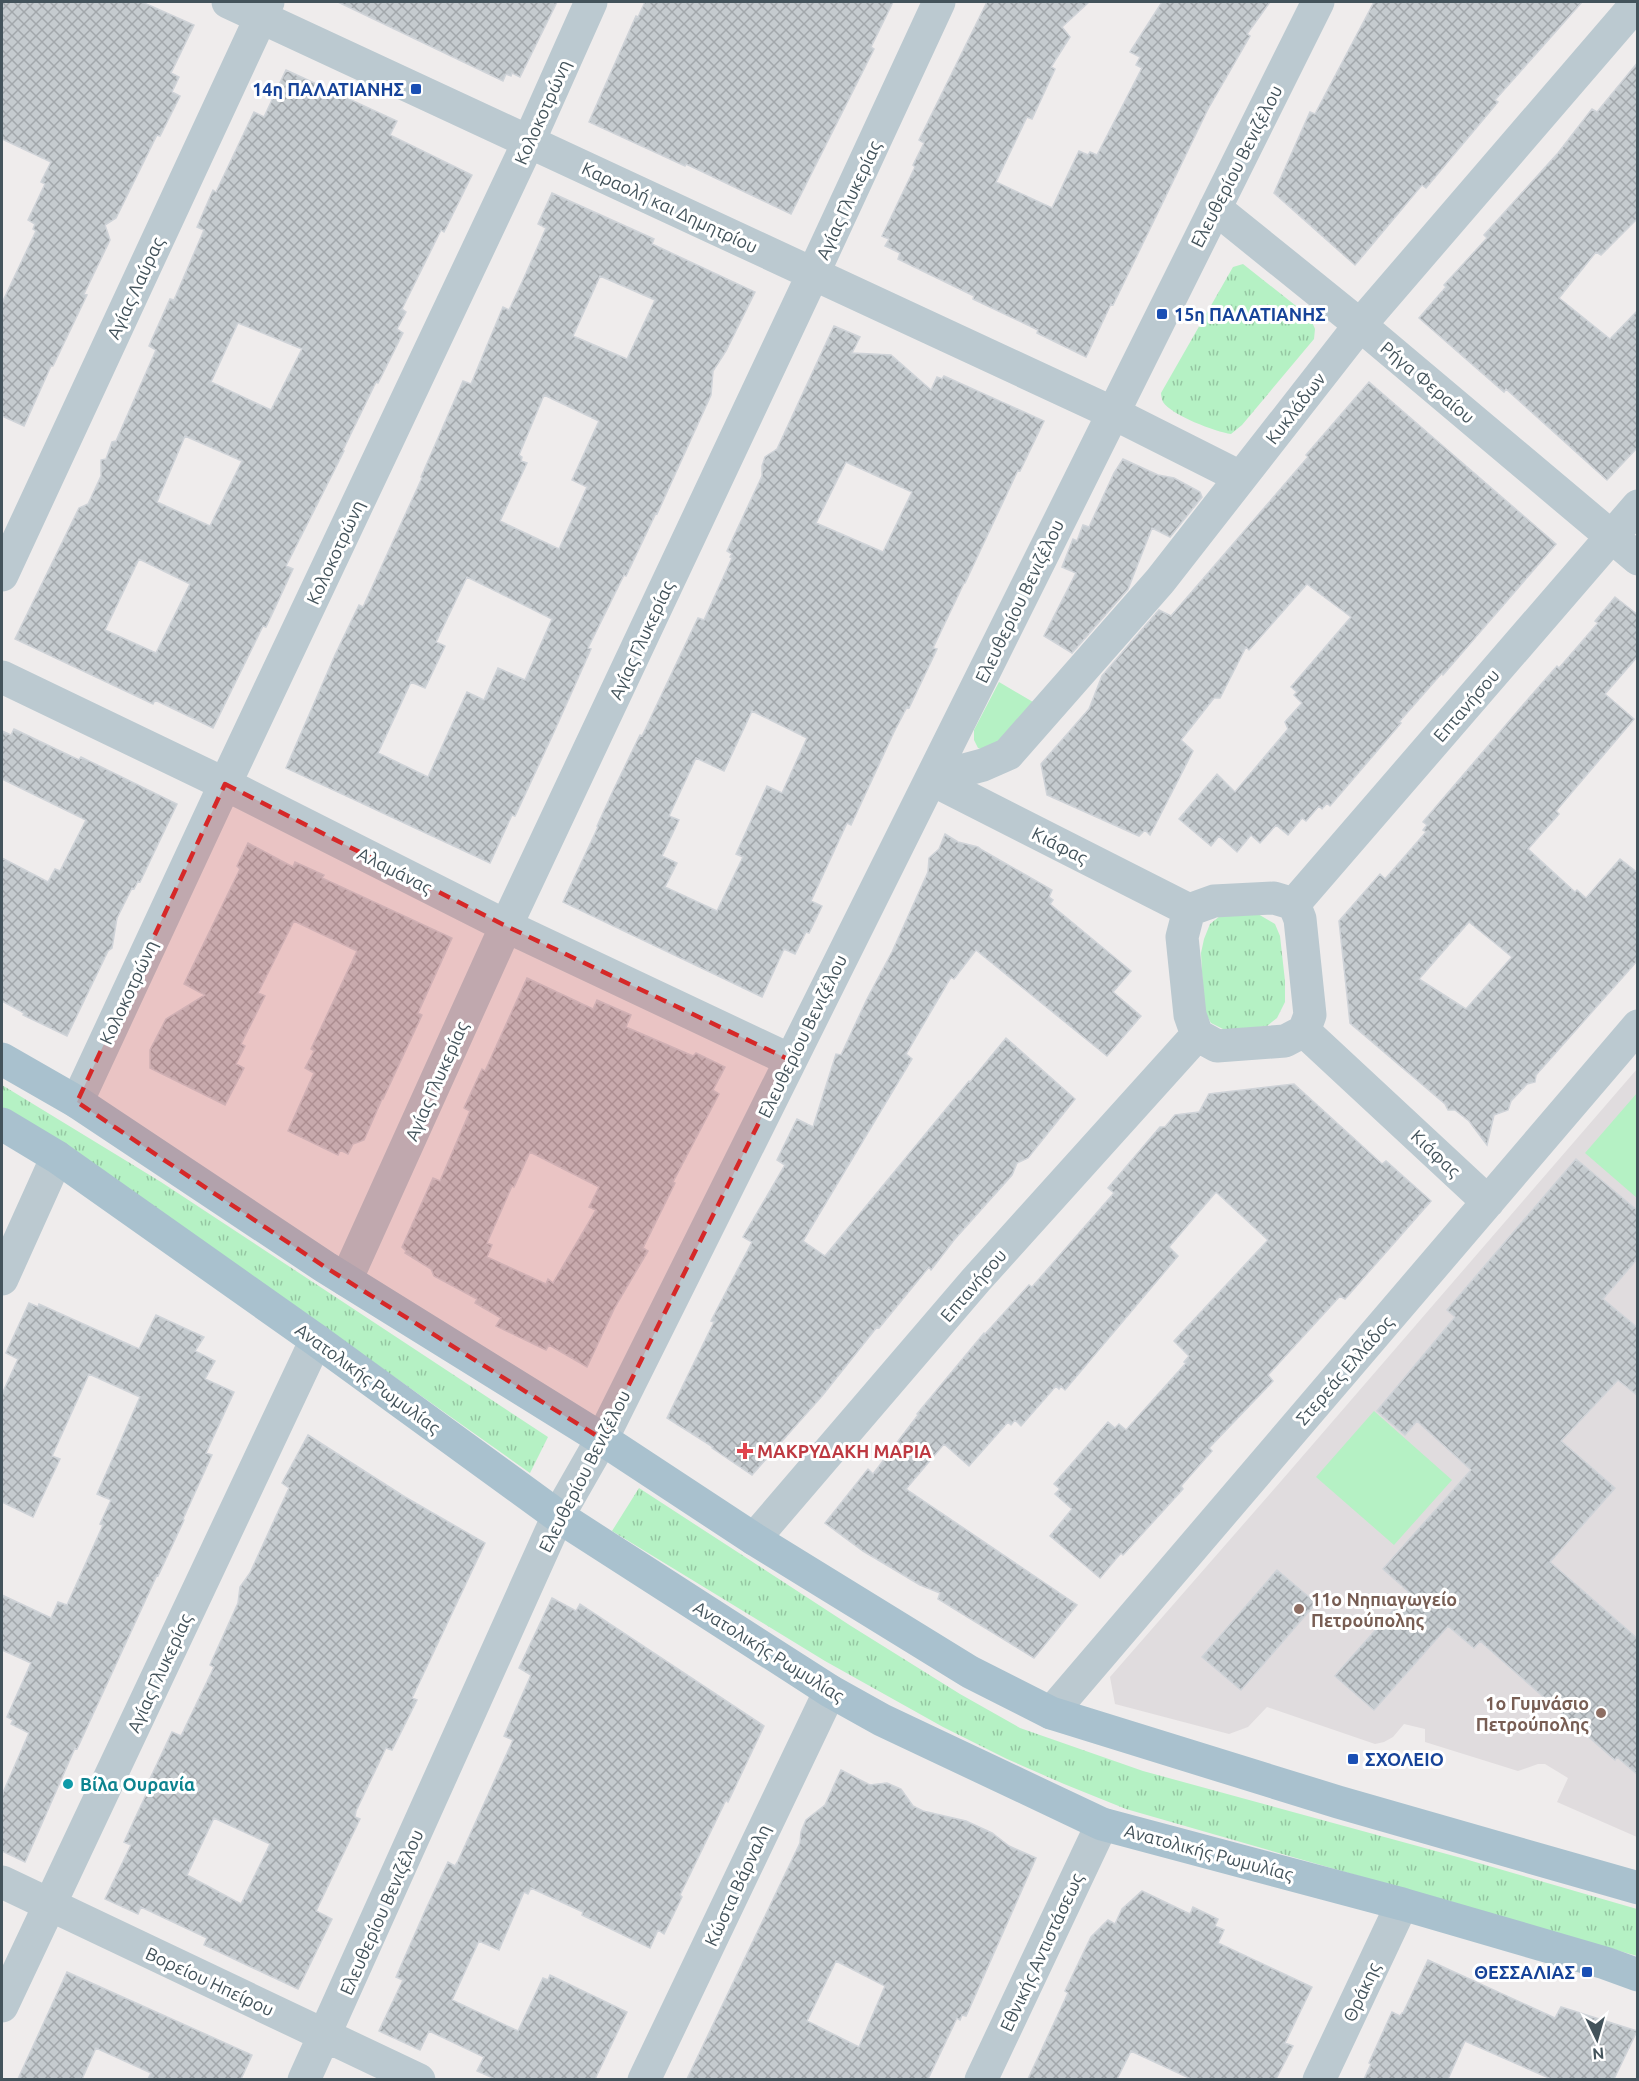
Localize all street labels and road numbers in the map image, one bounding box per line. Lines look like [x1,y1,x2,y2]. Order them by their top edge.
street label: Κολοκοτρώνη [510,56,574,168]
street label: Ελευθερίου Βενιζέλου [1186,82,1286,251]
street label: Αγίας Γλυκερίας [812,137,885,263]
street label: Καραολή και Δημητρίου [579,157,761,257]
street label: Αγίας Λαύρας [103,234,168,342]
street label: Ρήγα Φεραίου [1377,337,1479,427]
street label: Κυκλάδων [1261,368,1329,448]
street label: Κολοκοτρώνη [302,497,368,607]
street label: Ελευθερίου Βενιζέλου [971,516,1068,686]
street label: Αγίας Γλυκερίας [605,577,678,703]
street label: Επτανήσου [1429,665,1503,745]
street label: Κιάφας [1029,823,1091,868]
street label: Αλαμάνας [354,843,436,898]
street label: Κολοκοτρώνη [95,937,161,1047]
street label: Ελευθερίου Βενιζέλου [754,951,851,1121]
street label: Αγίας Γλυκερίας [401,1018,472,1144]
street label: Κιάφας [1407,1125,1465,1181]
street label: Επτανήσου [936,1245,1010,1325]
street label: Στερεάς Ελλάδος [1291,1312,1397,1429]
street label: Ανατολικής Ρωμυλίας [291,1319,444,1438]
street label: Ελευθερίου Βενιζέλου [534,1387,634,1556]
street label: Ανατολικής Ρωμυλίας [690,1597,848,1706]
street label: Αγίας Γλυκερίας [123,1610,196,1736]
street label: Ανατολικής Ρωμυλίας [1122,1820,1295,1885]
street label: Κώστα Βάρναλη [700,1821,774,1949]
street label: Ελευθερίου Βενιζέλου [335,1826,427,1998]
street label: Εθνικής Αντιστάσεως [996,1870,1087,2035]
street label: Βορείου Ηπείρου [143,1943,277,2019]
street label: Θράκης [1339,1959,1384,2025]

